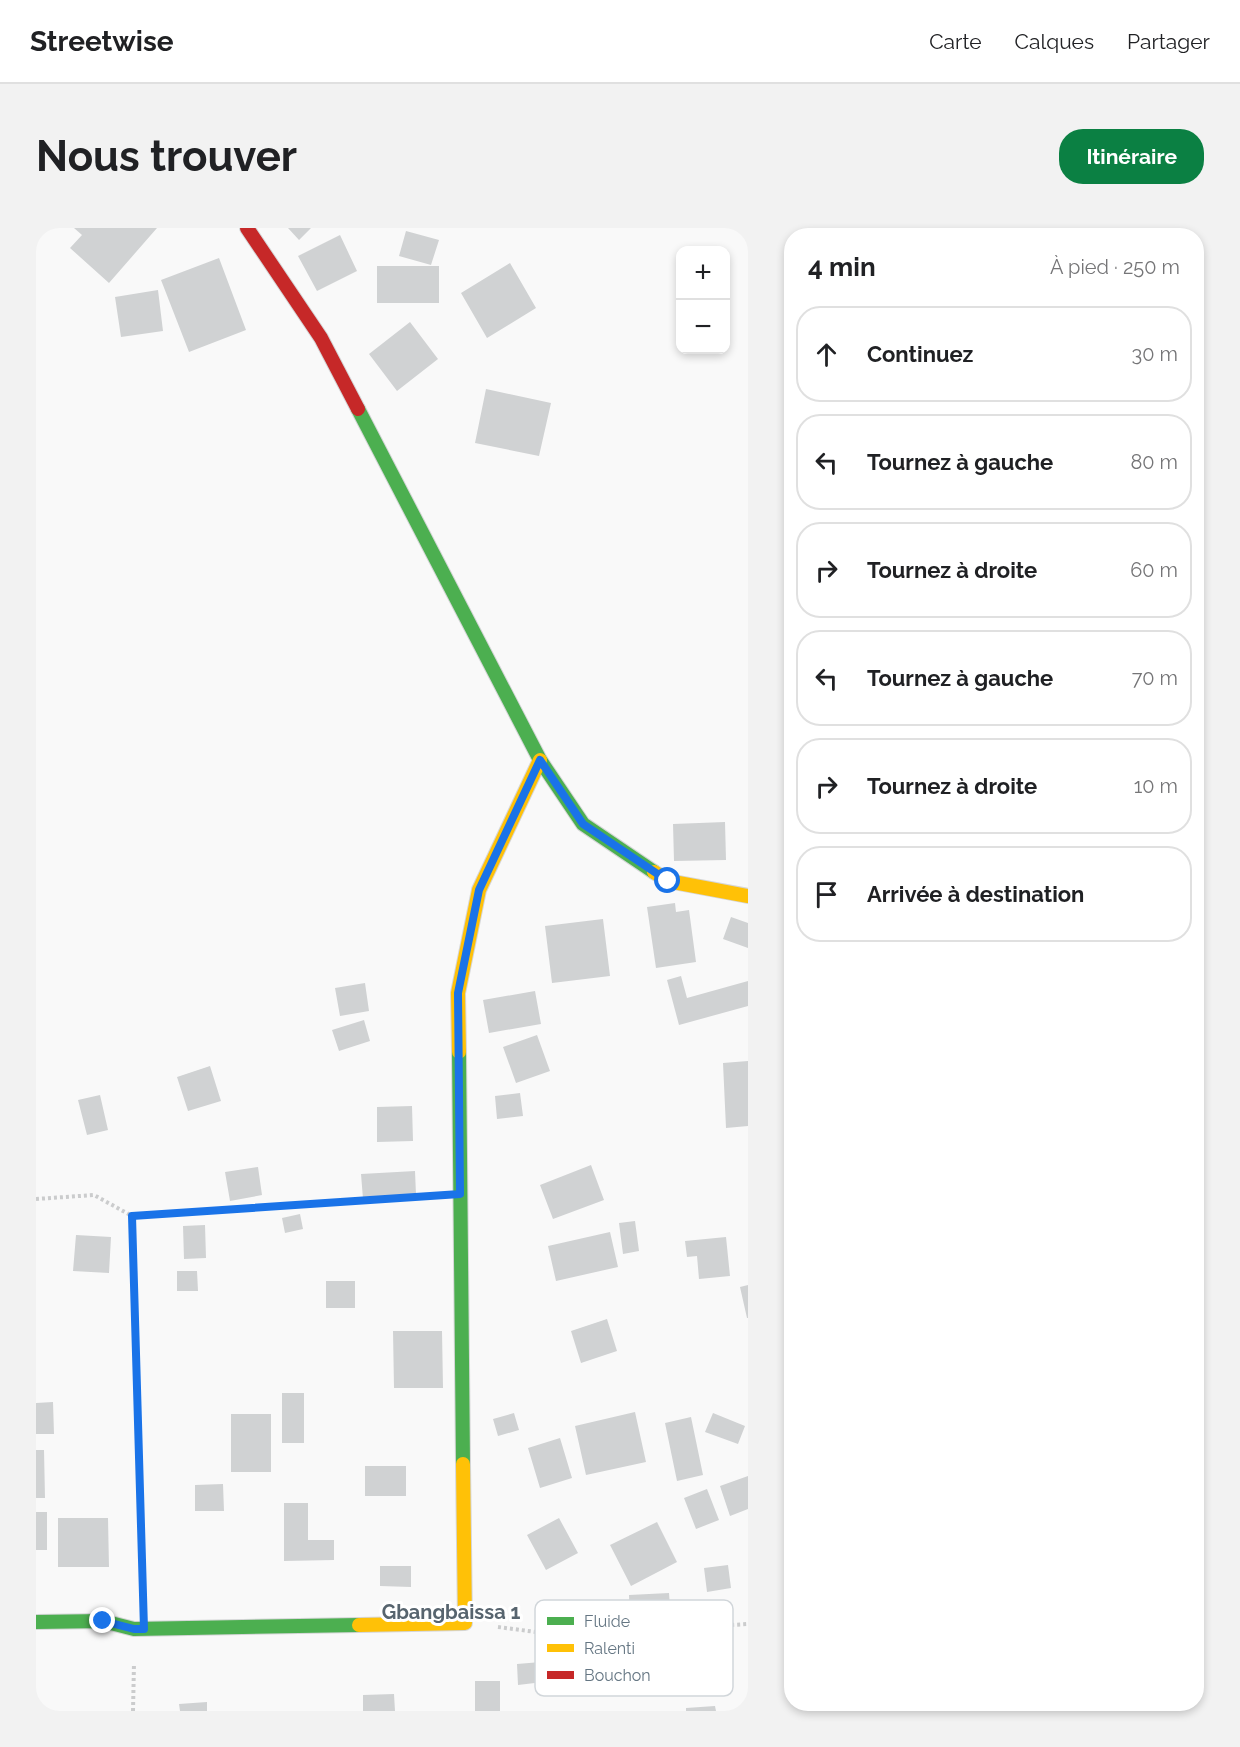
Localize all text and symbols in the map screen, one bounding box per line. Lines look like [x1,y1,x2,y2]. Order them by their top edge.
text: Streetwise [30,25,174,58]
text: Carte [929,29,982,54]
text: Calques [1015,29,1094,54]
text: Partager [1127,29,1210,54]
button: Itinéraire [1059,129,1204,184]
text: Nous trouver [36,132,297,181]
map controls [676,246,730,354]
button: + [676,246,730,300]
text: 4 min [808,252,876,282]
text: À pied · 250 m [1050,255,1180,279]
button: − [676,300,730,354]
icon: ahead [810,338,843,371]
text: Continuez [867,341,973,367]
text: 30 m [1132,342,1178,366]
icon: left [810,446,843,479]
text: Tournez à gauche [867,449,1053,475]
text: 80 m [1130,450,1178,474]
icon: right [810,554,843,587]
text: Tournez à droite [867,557,1037,583]
text: 60 m [1130,558,1178,582]
icon: left [810,662,843,695]
text: Tournez à gauche [867,665,1053,691]
text: 70 m [1132,666,1178,690]
icon: right [810,770,843,803]
text: Tournez à droite [867,773,1037,799]
text: 10 m [1134,774,1178,798]
route start [654,867,680,893]
icon: arrive [810,878,843,911]
text: Arrivée à destination [867,881,1084,907]
district label: Gbangbaissa 1 [382,1600,520,1624]
legend [535,1600,733,1696]
route end [89,1607,115,1633]
text: Fluide [584,1612,630,1631]
text: Ralenti [584,1639,635,1658]
text: Bouchon [584,1666,651,1685]

